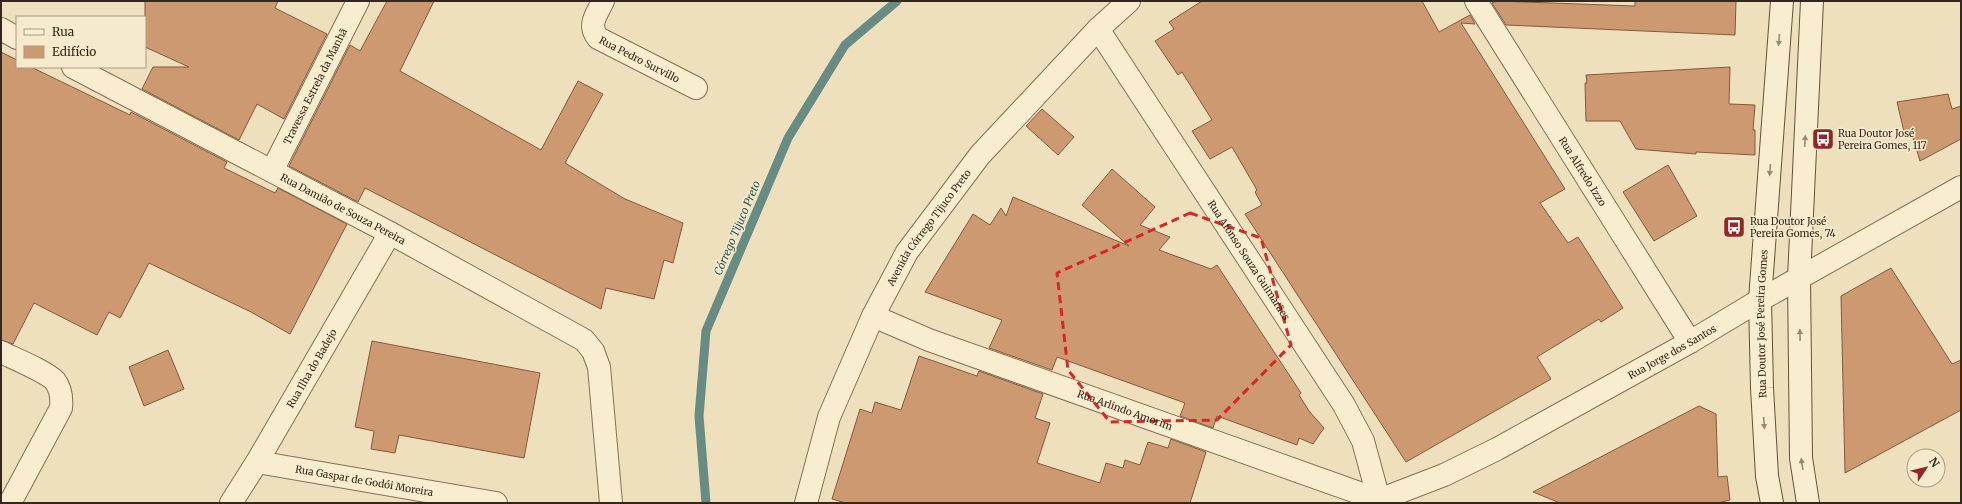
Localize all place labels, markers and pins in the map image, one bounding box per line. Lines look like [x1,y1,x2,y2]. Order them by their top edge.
bus stop icon: Rua Doutor José Pereira Gomes, 117 [1810,126,1836,152]
place label: Rua Doutor José Pereira Gomes, 117 [1838,127,1927,152]
bus stop icon: Rua Doutor José Pereira Gomes, 74 [1721,214,1747,240]
place label: Rua Doutor José Pereira Gomes, 74 [1750,215,1836,240]

